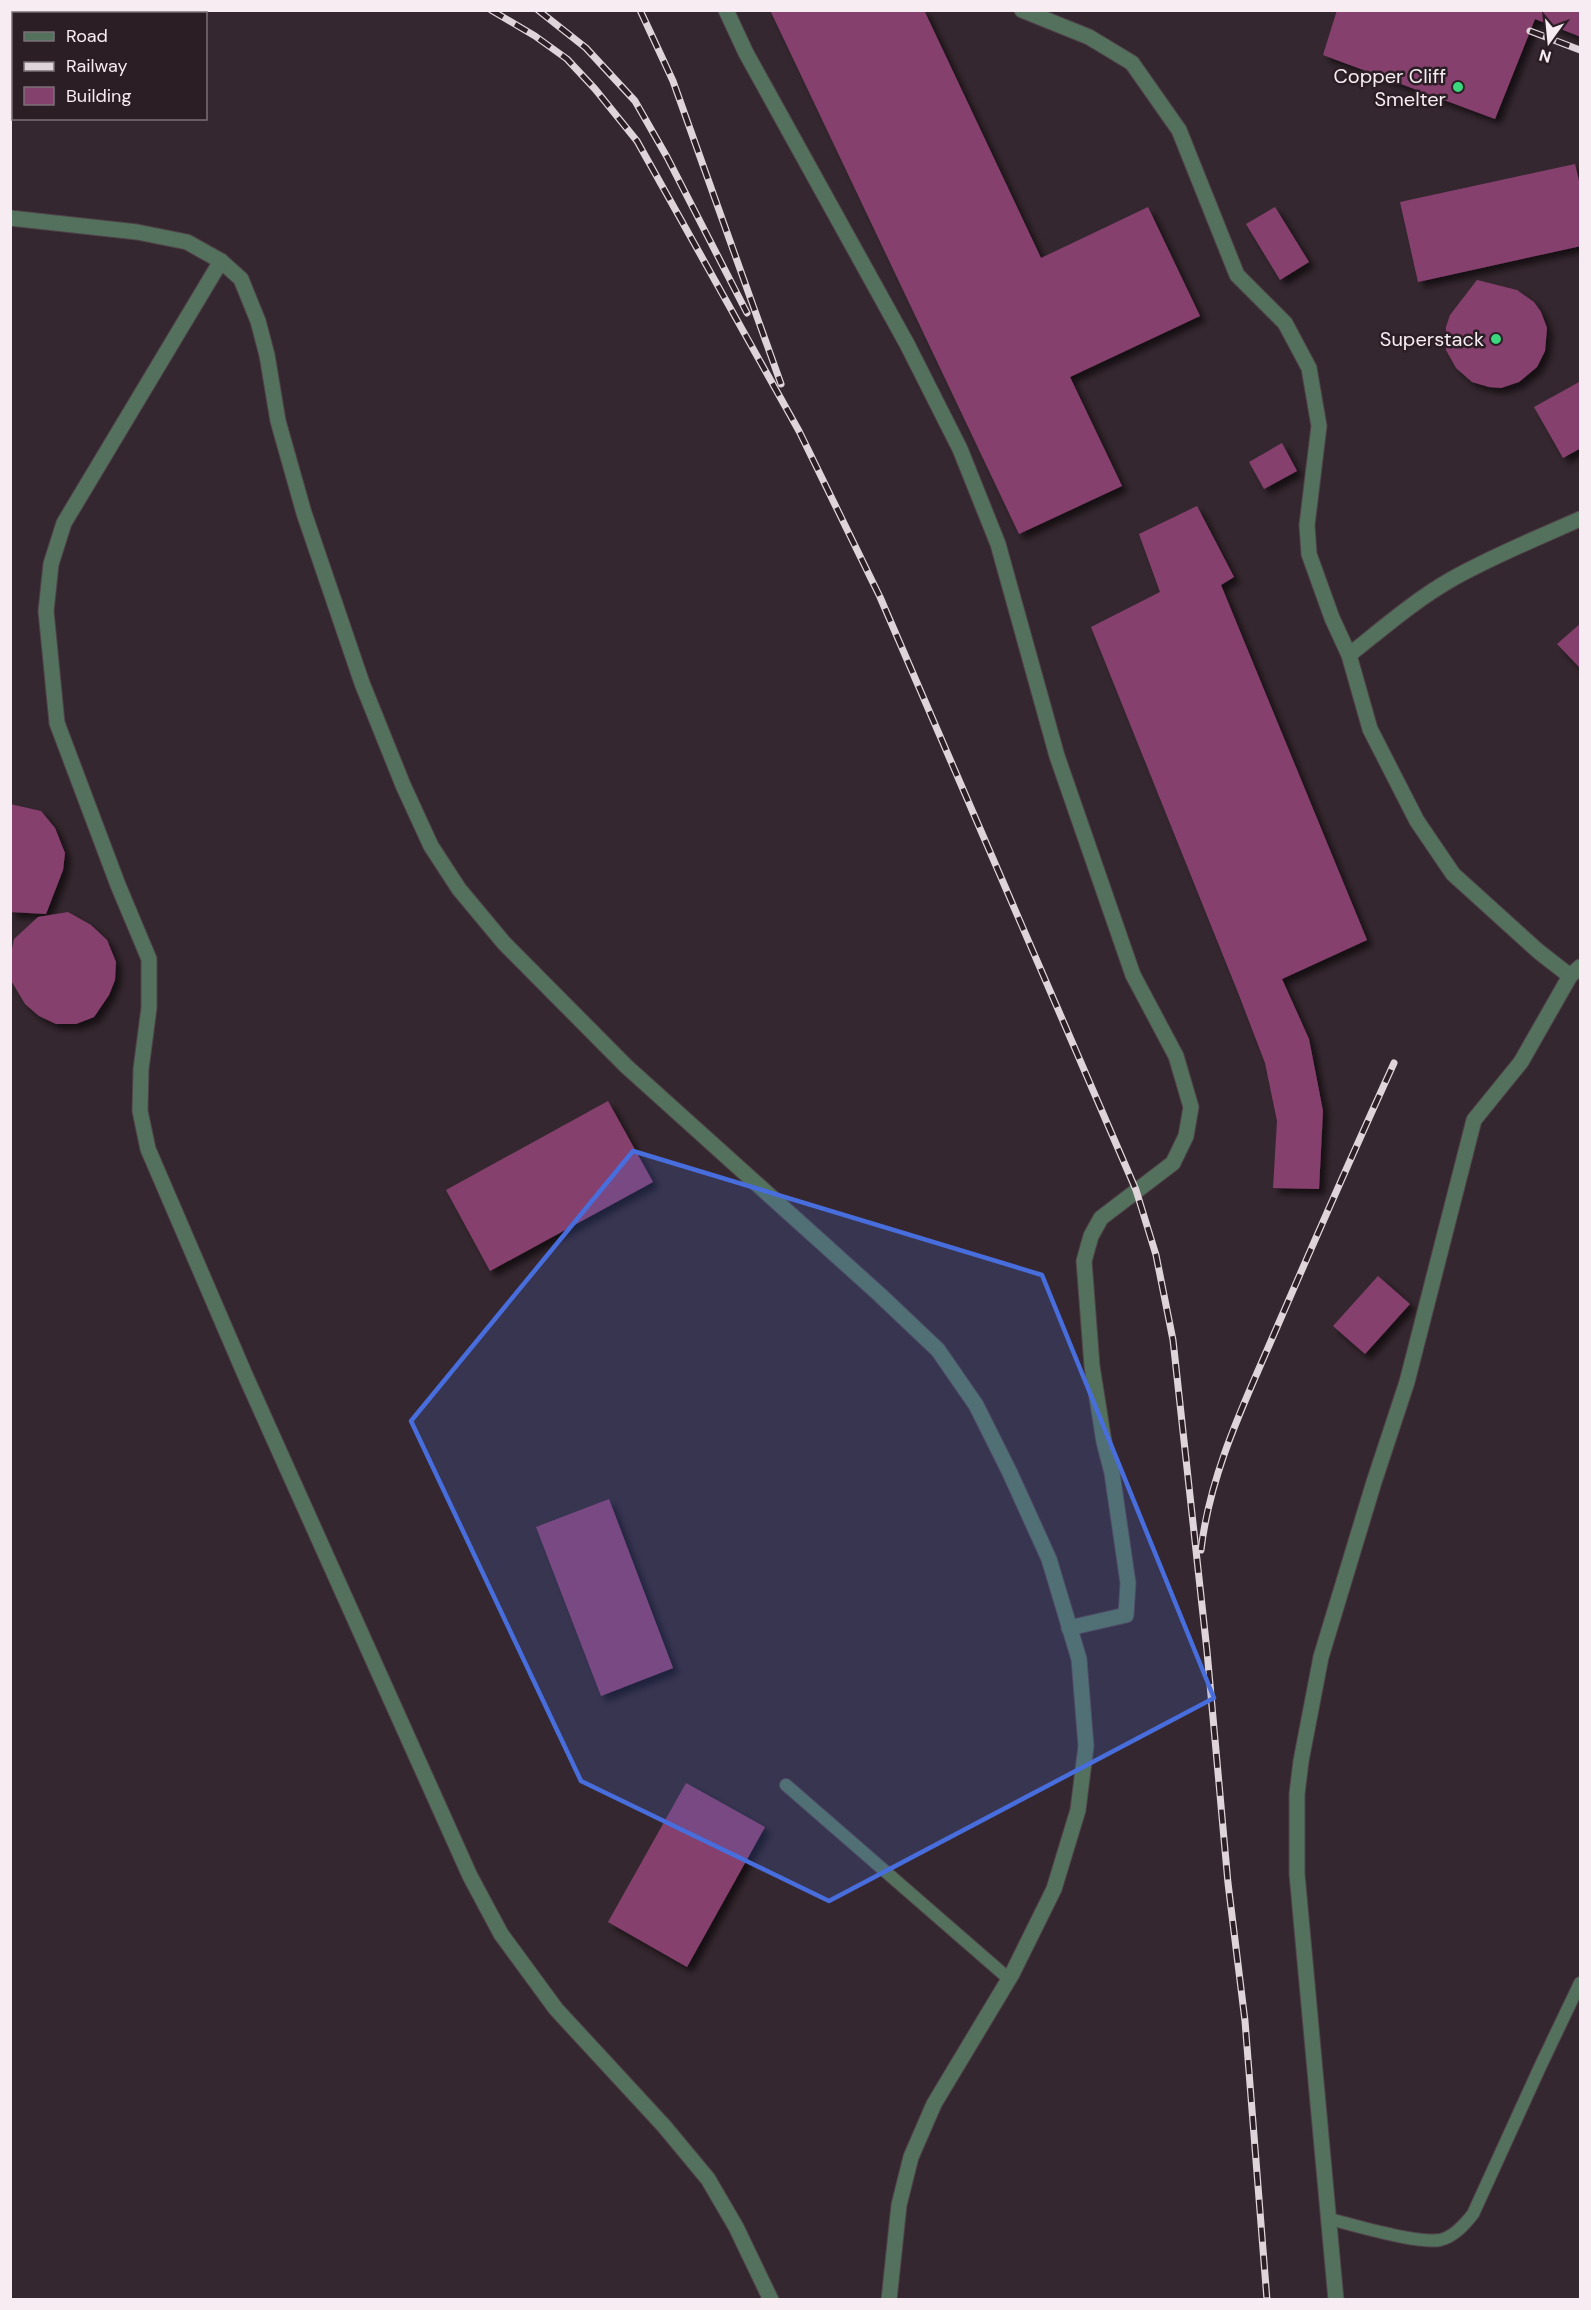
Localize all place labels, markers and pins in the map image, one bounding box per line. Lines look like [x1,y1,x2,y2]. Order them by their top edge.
place label: Copper Cliff Smelter [1333,63,1446,112]
marker: Copper Cliff Smelter [1451,80,1465,94]
place label: Superstack [1380,326,1484,352]
marker: Superstack [1489,332,1503,346]

